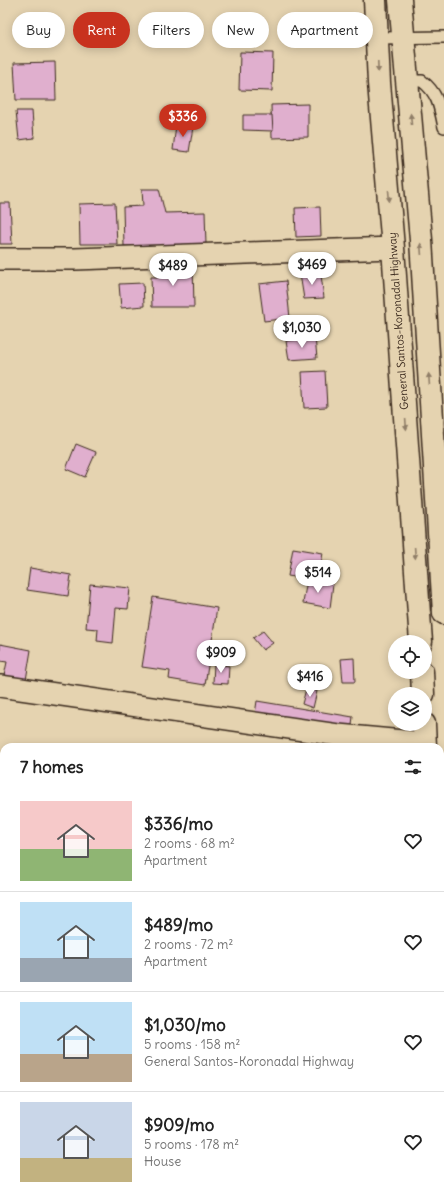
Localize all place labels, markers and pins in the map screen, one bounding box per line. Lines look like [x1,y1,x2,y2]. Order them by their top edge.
pin: $336 [159,104,207,138]
pin: $469 [288,252,336,286]
pin: $489 [149,253,197,287]
pin: $1,030 [269,315,335,349]
pin: $514 [294,560,342,594]
pin: $909 [197,640,245,674]
pin: $416 [286,664,334,698]

